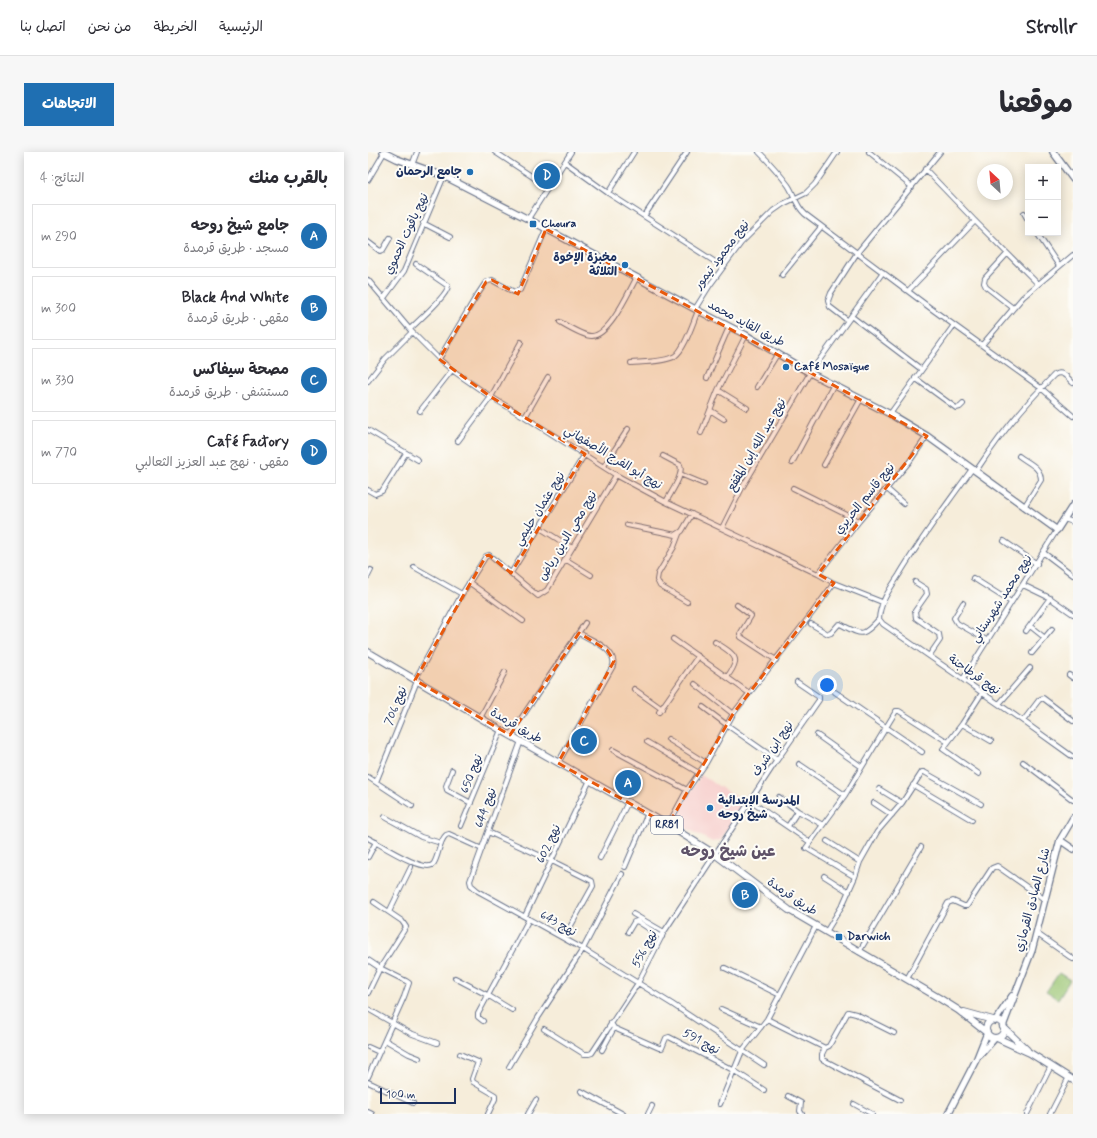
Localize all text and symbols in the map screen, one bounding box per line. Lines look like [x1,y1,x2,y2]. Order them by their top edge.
text: Strollr [1026,15,1077,40]
text: اتصل بنا [20,18,66,36]
text: من نحن [88,18,131,36]
text: الخريطة [153,18,197,36]
text: الرئيسية [219,18,263,36]
button: الاتجاهات [24,83,114,126]
text: موقعنا [999,86,1073,123]
pin: D [534,161,560,191]
place label: جامع الرحمان [396,164,462,180]
north arrow [977,164,1013,200]
map controls [1025,164,1061,236]
button: + [1025,164,1061,200]
text: بالقرب منك [249,167,328,189]
marker: جامع الرحمان [465,167,475,177]
text: النتائج: 4 [40,170,85,187]
street label: نهج ياقوت الحموي [381,191,433,277]
button: − [1025,200,1061,236]
text: جامع شيخ روحه [191,216,289,236]
place label: Choura [541,216,576,232]
street label: نهج محمود تيمور [690,217,753,294]
marker: Choura [528,219,538,229]
text: 290 m [41,228,77,245]
text: A [310,228,318,245]
text: مسجد · طريق قرمدة [183,240,289,257]
place label: مخبزة الإخوة الثلاثة [553,250,617,280]
marker: مخبزة الإخوة الثلاثة [620,260,630,270]
text: Black And White [182,288,289,308]
street label: طريق القايد محمد [705,297,787,351]
text: 300 m [41,300,76,317]
text: B [310,300,318,317]
text: مقهى · طريق قرمدة [187,310,289,327]
place label: Café Mosaïque [794,359,870,375]
text: مصحة سيفاكس [193,360,289,380]
marker: Café Mosaïque [781,362,791,372]
text: 330 m [41,372,74,389]
text: C [309,372,319,389]
text: مستشفى · طريق قرمدة [169,384,289,401]
street label: نهج عبد الله إبن المقفع [724,396,790,494]
street label: نهج أبو الفرج الأصفهاني [560,422,665,495]
text: Café Factory [207,432,289,452]
text: 770 m [41,444,77,461]
text: D [310,444,318,461]
text: مقهى · نهج عبد العزيز الثعالبي [135,454,289,471]
street label: نهج قاسم الحريري [831,460,899,538]
street label: نهج عثمان حليمي [511,469,571,550]
street label: نهج محي الدين رياض [535,488,603,585]
street label: نهج محمد شهرستاني [968,552,1038,647]
street label: نهج قرطاجنة [945,651,1003,699]
your location [817,675,837,695]
street label: نهج 706 [381,684,411,728]
street label: طريق قرمدة [487,705,545,747]
street label: نهج ابن شرف [749,718,797,780]
pin: C [571,726,597,756]
street label: نهج 650 [457,752,487,796]
pin: A [615,768,641,798]
street label: نهج 644 [471,786,501,830]
place label: المدرسة الإبتدائية شيخ روحه [718,793,800,823]
marker: المدرسة الإبتدائية شيخ روحه [705,803,715,813]
road number: RR81 [651,816,683,834]
street label: نهج 602 [533,822,565,866]
district label: عين شيخ روحه [681,841,776,862]
street label: شارع الصادق القرمازي [1011,846,1055,954]
street label: طريق قرمدة [764,874,820,920]
pin: B [732,880,758,910]
street label: نهج 643 [537,907,579,941]
street label: نهج 556 [628,927,662,971]
place label: Darwich [847,929,891,945]
marker: Darwich [834,932,844,942]
street label: نهج 591 [680,1026,722,1058]
scale bar [380,1086,456,1105]
text: 100 m [386,1088,416,1102]

